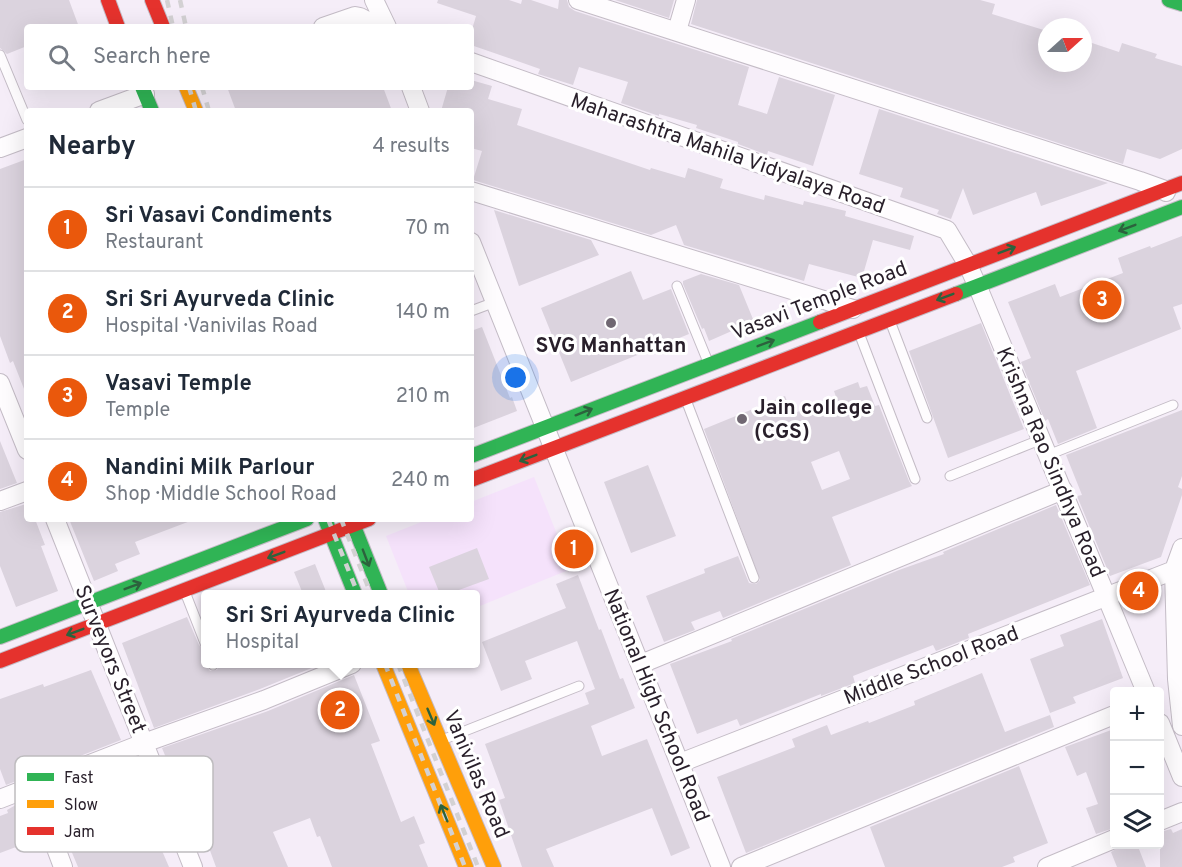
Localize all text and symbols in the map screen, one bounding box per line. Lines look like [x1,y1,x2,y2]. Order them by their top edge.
north arrow [1038,18,1092,72]
search box [24,24,474,90]
icon: search [45,41,78,74]
text: Search here [93,44,211,71]
street label: Maharashtra Mahila Vidyalaya Road [567,88,888,221]
text: Nearby [48,131,136,164]
text: 4 results [373,134,450,160]
text: Sri Vasavi Condiments [105,203,333,230]
text: 1 [64,216,72,242]
text: 70 m [406,216,450,242]
one-way arrow [1119,223,1137,234]
text: Restaurant [105,230,204,256]
one-way arrow [997,244,1016,255]
street label: Vasavi Temple Road [728,255,911,347]
pin: 3 [1082,278,1122,322]
text: Sri Sri Ayurveda Clinic [105,287,335,314]
one-way arrow [937,293,955,304]
text: 2 [61,300,74,326]
text: 140 m [396,300,450,326]
text: Hospital · Vanivilas Road [105,314,318,340]
marker: SVG Manhattan [604,316,618,330]
place label: SVG Manhattan [536,333,686,360]
one-way arrow [757,336,775,347]
street label: Krishna Rao Sindhya Road [989,343,1110,582]
your location [501,363,530,392]
text: Vasavi Temple [105,371,252,398]
text: 3 [62,384,74,410]
text: 210 m [396,384,450,410]
place label: Jain college (CGS) [754,395,872,446]
text: Temple [105,398,170,424]
one-way arrow [575,406,593,417]
marker: Jain college (CGS) [735,412,749,426]
one-way arrow [519,453,538,464]
text: Nandini Milk Parlour [105,455,314,482]
text: 4 [61,468,74,494]
text: 240 m [391,468,450,494]
text: Shop · Middle School Road [105,482,337,508]
pin: 1 [554,526,594,572]
one-way arrow [362,548,373,567]
one-way arrow [267,550,286,561]
pin: 4 [1120,568,1158,614]
one-way arrow [123,580,142,591]
street label: Surveyors Street [68,581,152,738]
street label: National High School Road [596,585,715,826]
popup [201,590,480,668]
text: Sri Sri Ayurveda Clinic [225,603,456,630]
street label: Middle School Road [840,621,1023,712]
one-way arrow [66,627,84,638]
text: Hospital [225,630,299,656]
map controls [1110,687,1164,849]
button: + [1110,687,1164,741]
pin: 2 [320,688,360,732]
street label: Vanivilas Road [436,706,515,843]
one-way arrow [426,708,437,726]
button: − [1110,741,1164,795]
legend [15,756,213,852]
text: Fast [64,769,94,789]
button: layers [1110,795,1164,849]
text: Slow [64,796,98,816]
one-way arrow [438,804,449,822]
text: Jam [64,823,95,843]

